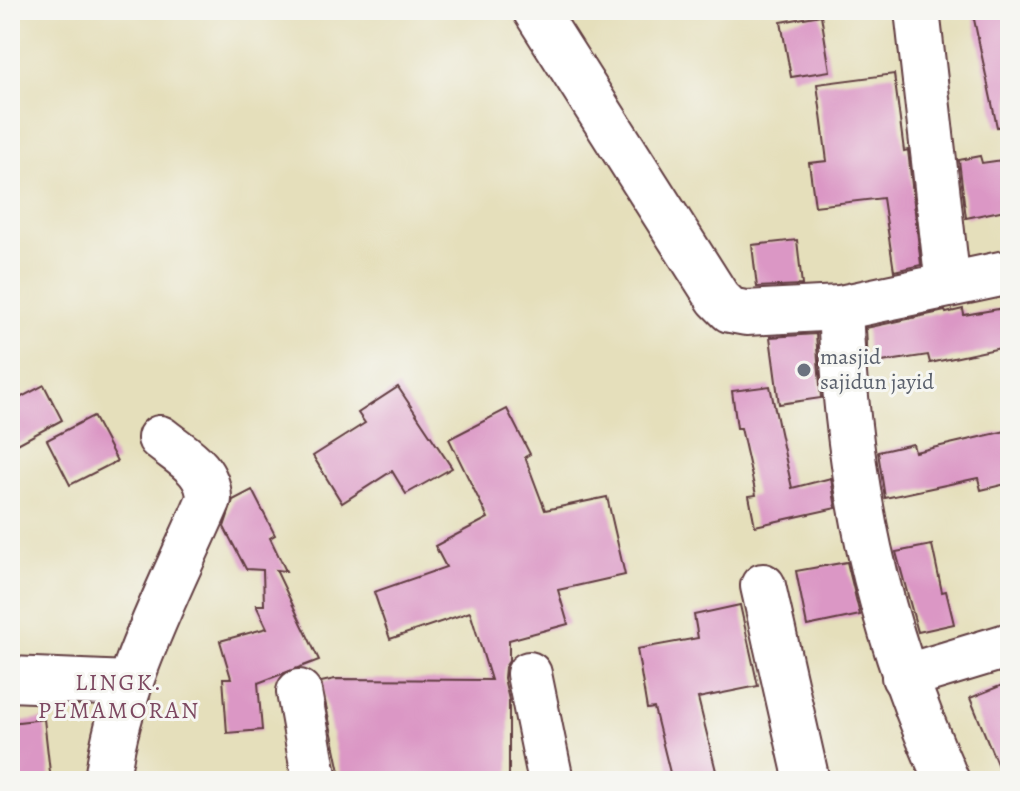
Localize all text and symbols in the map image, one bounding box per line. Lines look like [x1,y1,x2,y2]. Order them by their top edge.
place label: masjid sajidun jayid [820,342,934,397]
marker: masjid sajidun jayid [795,361,813,379]
district label: LINGK. PEMAMORAN [38,666,200,726]

